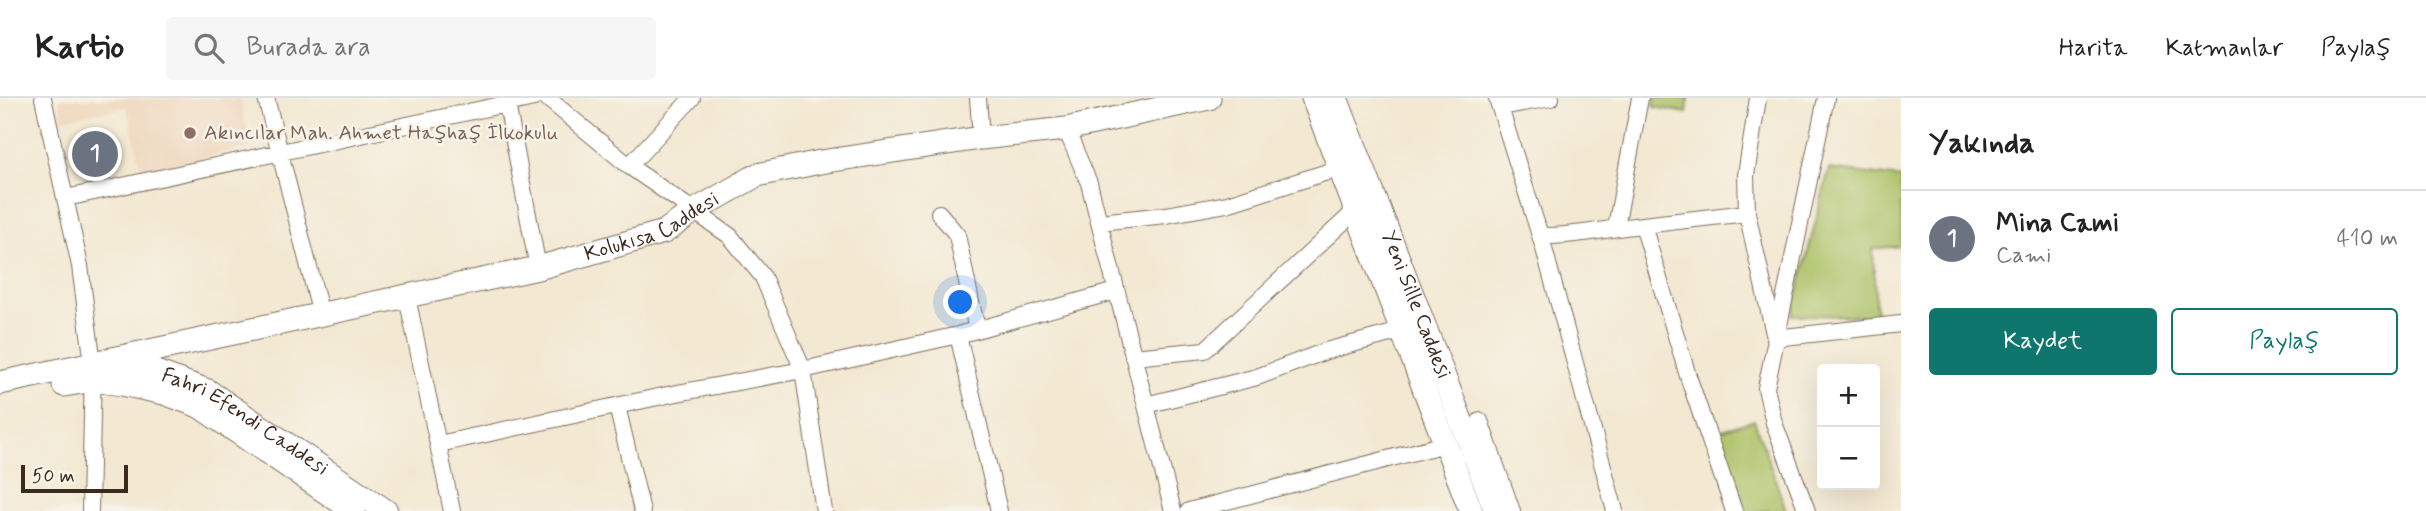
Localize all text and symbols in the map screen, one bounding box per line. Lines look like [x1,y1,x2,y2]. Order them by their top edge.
search box [166,17,656,80]
text: Kartio [35,26,124,70]
icon: search [190,29,228,67]
text: Burada ara [246,31,371,65]
text: Harita [2059,33,2127,64]
text: Katmanlar [2165,33,2283,64]
text: Paylaş [2321,33,2391,64]
place label: Akıncılar Mah. Ahmet Haşhaş İlkokulu [204,119,558,147]
text: Yakında [1929,124,2035,163]
marker: Akıncılar Mah. Ahmet Haşhaş İlkokulu [182,125,198,141]
pin: 1 [72,128,118,180]
street label: Kolukısa Caddesi [581,185,725,268]
text: Mina Cami [1996,207,2120,241]
text: 1 [1947,224,1957,254]
text: 410 m [2336,224,2398,254]
street label: Yeni Sille Caddesi [1375,227,1458,383]
text: Cami [1996,241,2051,271]
your location [943,285,977,319]
button: Kaydet [1929,308,2157,375]
button: Paylaş [2171,308,2398,375]
street label: Fahri Efendi Caddesi [158,361,334,482]
map controls [1817,364,1880,490]
button: + [1817,364,1880,427]
button: − [1817,427,1880,490]
scale bar [21,462,128,494]
text: 50 m [32,464,75,489]

